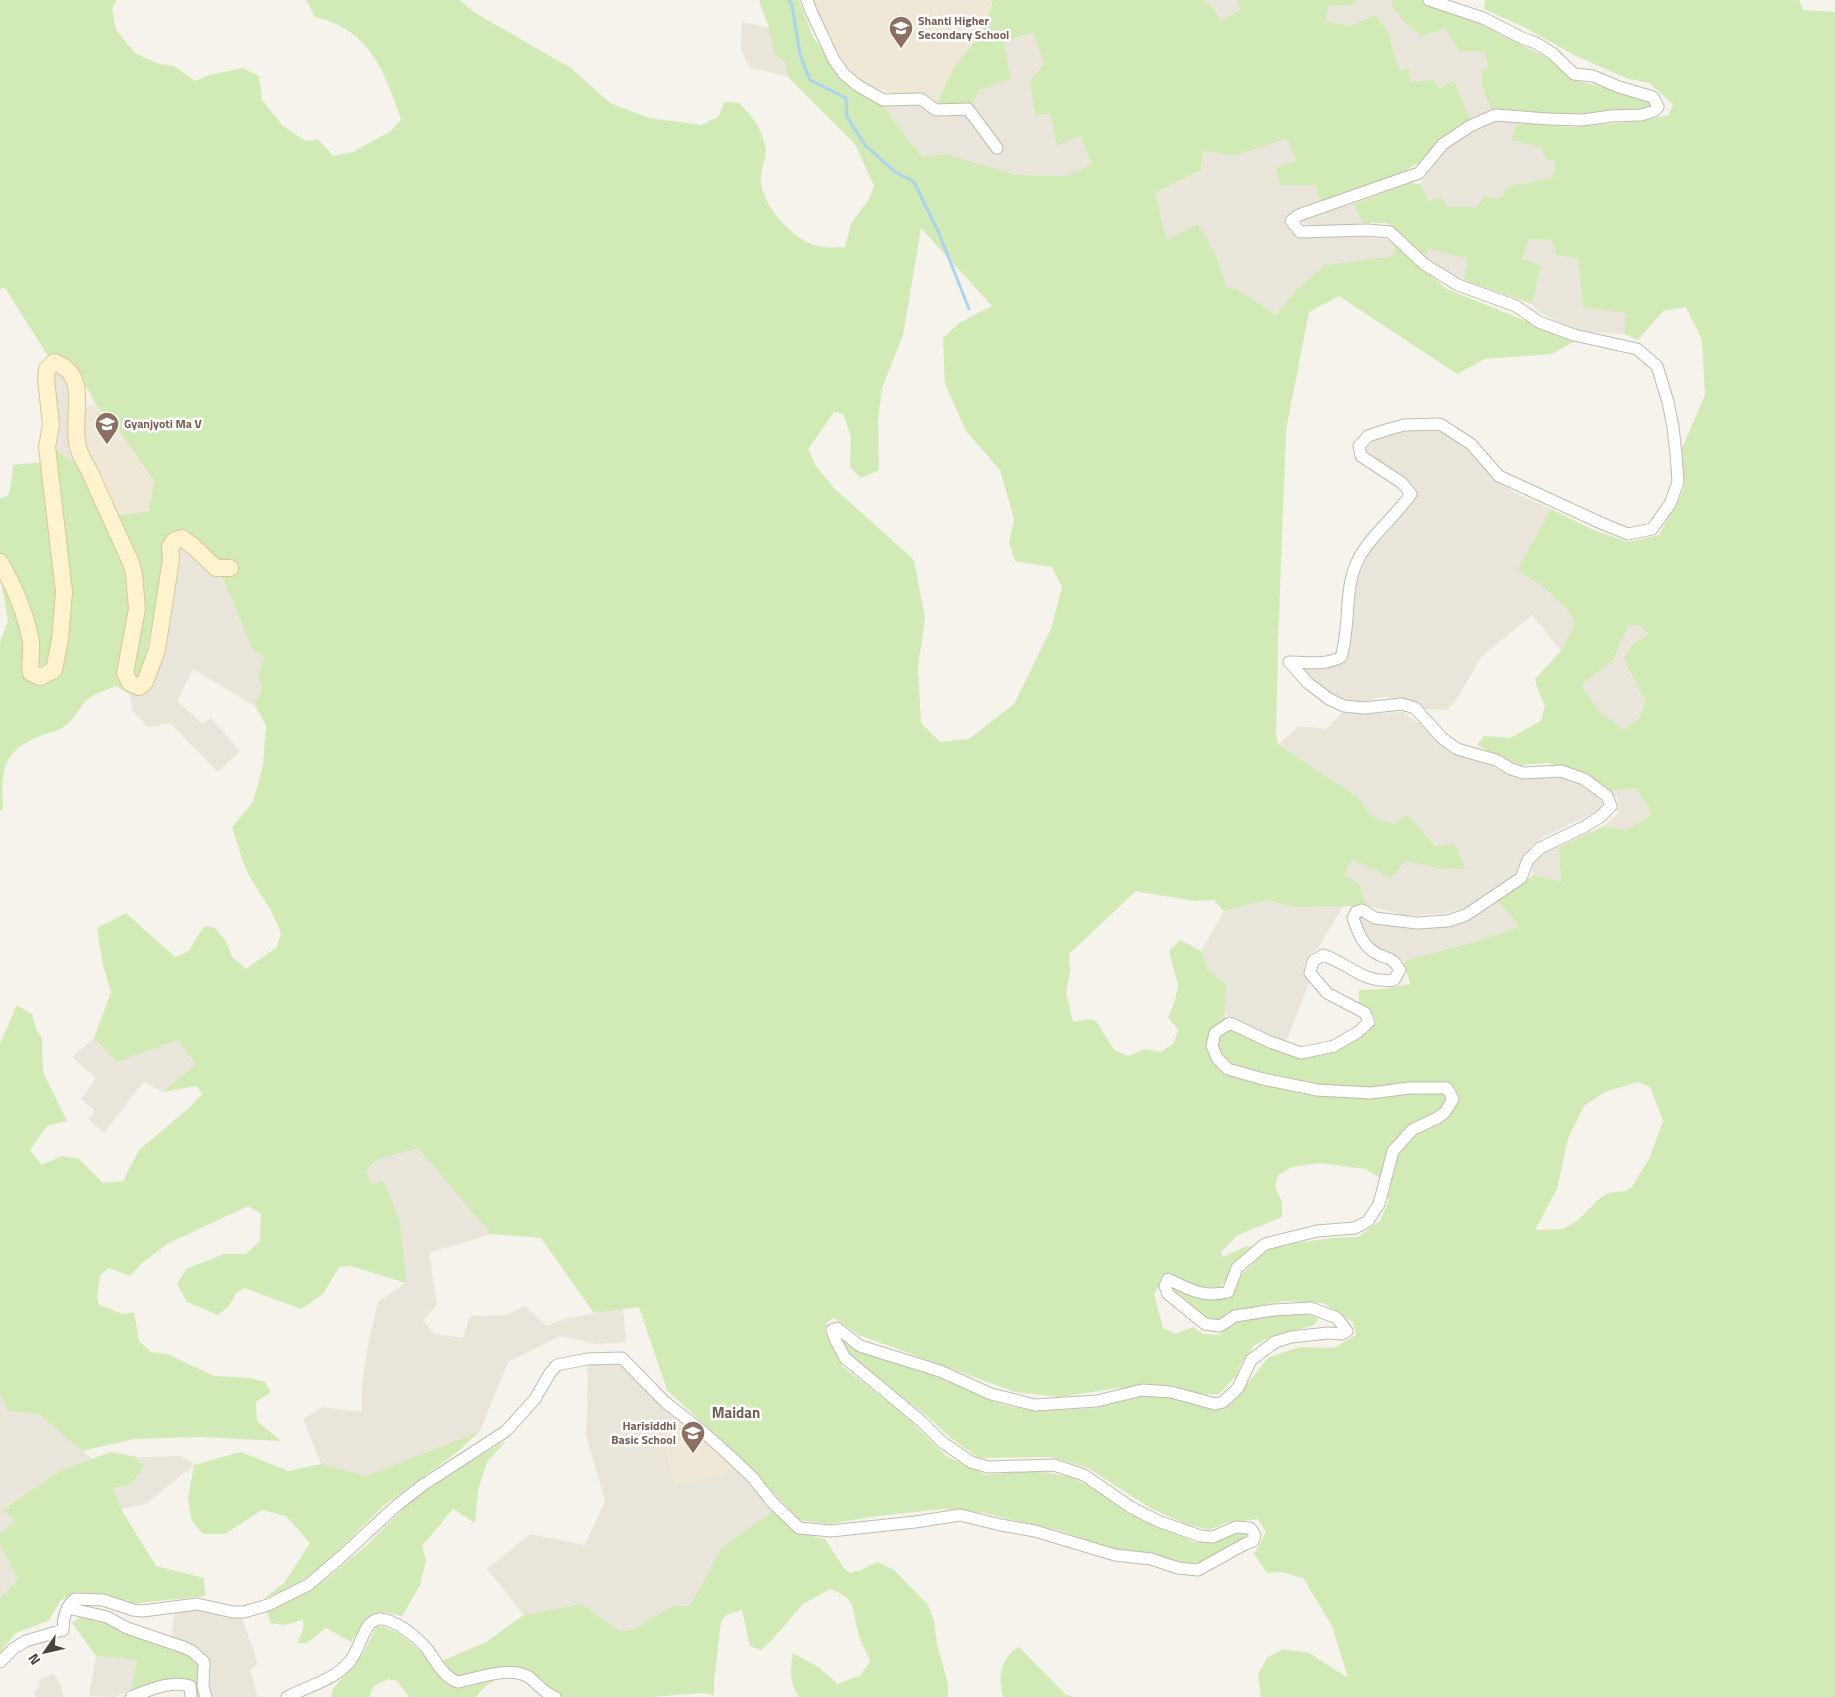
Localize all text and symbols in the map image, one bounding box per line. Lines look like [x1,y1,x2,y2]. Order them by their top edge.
place label: Shanti Higher Secondary School [918,11,1009,44]
school or university icon: Shanti Higher Secondary School [888,15,914,49]
school or university icon: Gyanjyoti Ma V [94,411,120,445]
place label: Gyanjyoti Ma V [124,414,203,433]
district label: Maidan [712,1401,760,1424]
place label: Harisiddhi Basic School [611,1416,676,1449]
school or university icon: Harisiddhi Basic School [680,1420,706,1454]
north arrow [20,1627,70,1677]
text: N [22,1650,45,1669]

